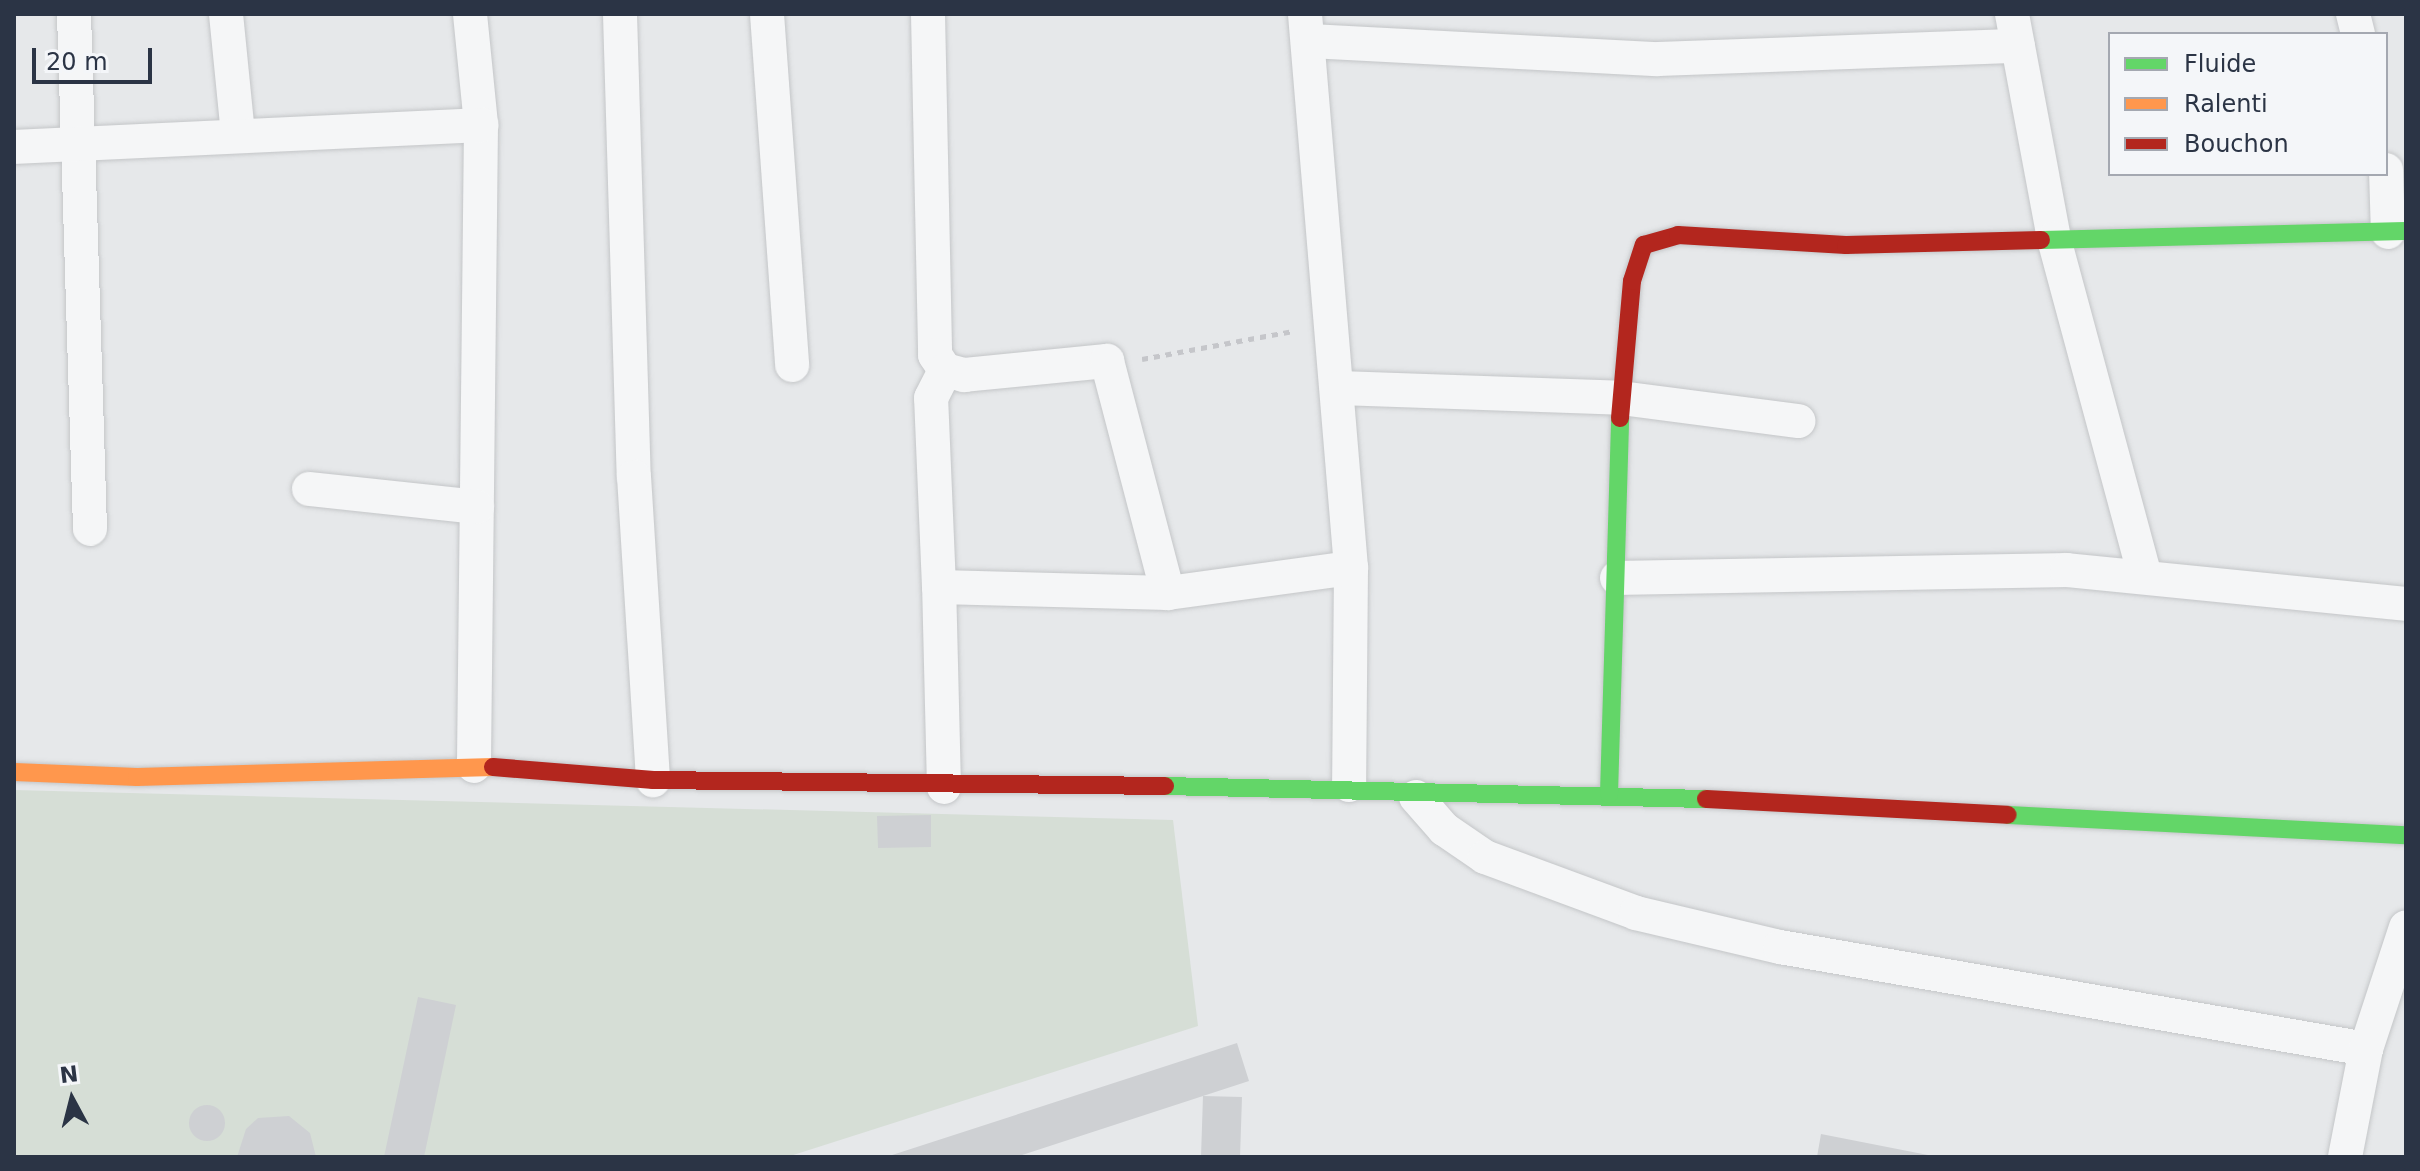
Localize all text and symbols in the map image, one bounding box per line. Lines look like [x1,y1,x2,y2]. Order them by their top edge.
scale bar [36,32,156,82]
legend [2108,32,2388,176]
text: 20 m [46,48,108,76]
text: Fluide [2184,50,2256,78]
text: Ralenti [2184,90,2268,118]
text: Bouchon [2184,130,2289,158]
north arrow [32,1059,112,1139]
text: N [58,1061,80,1088]

